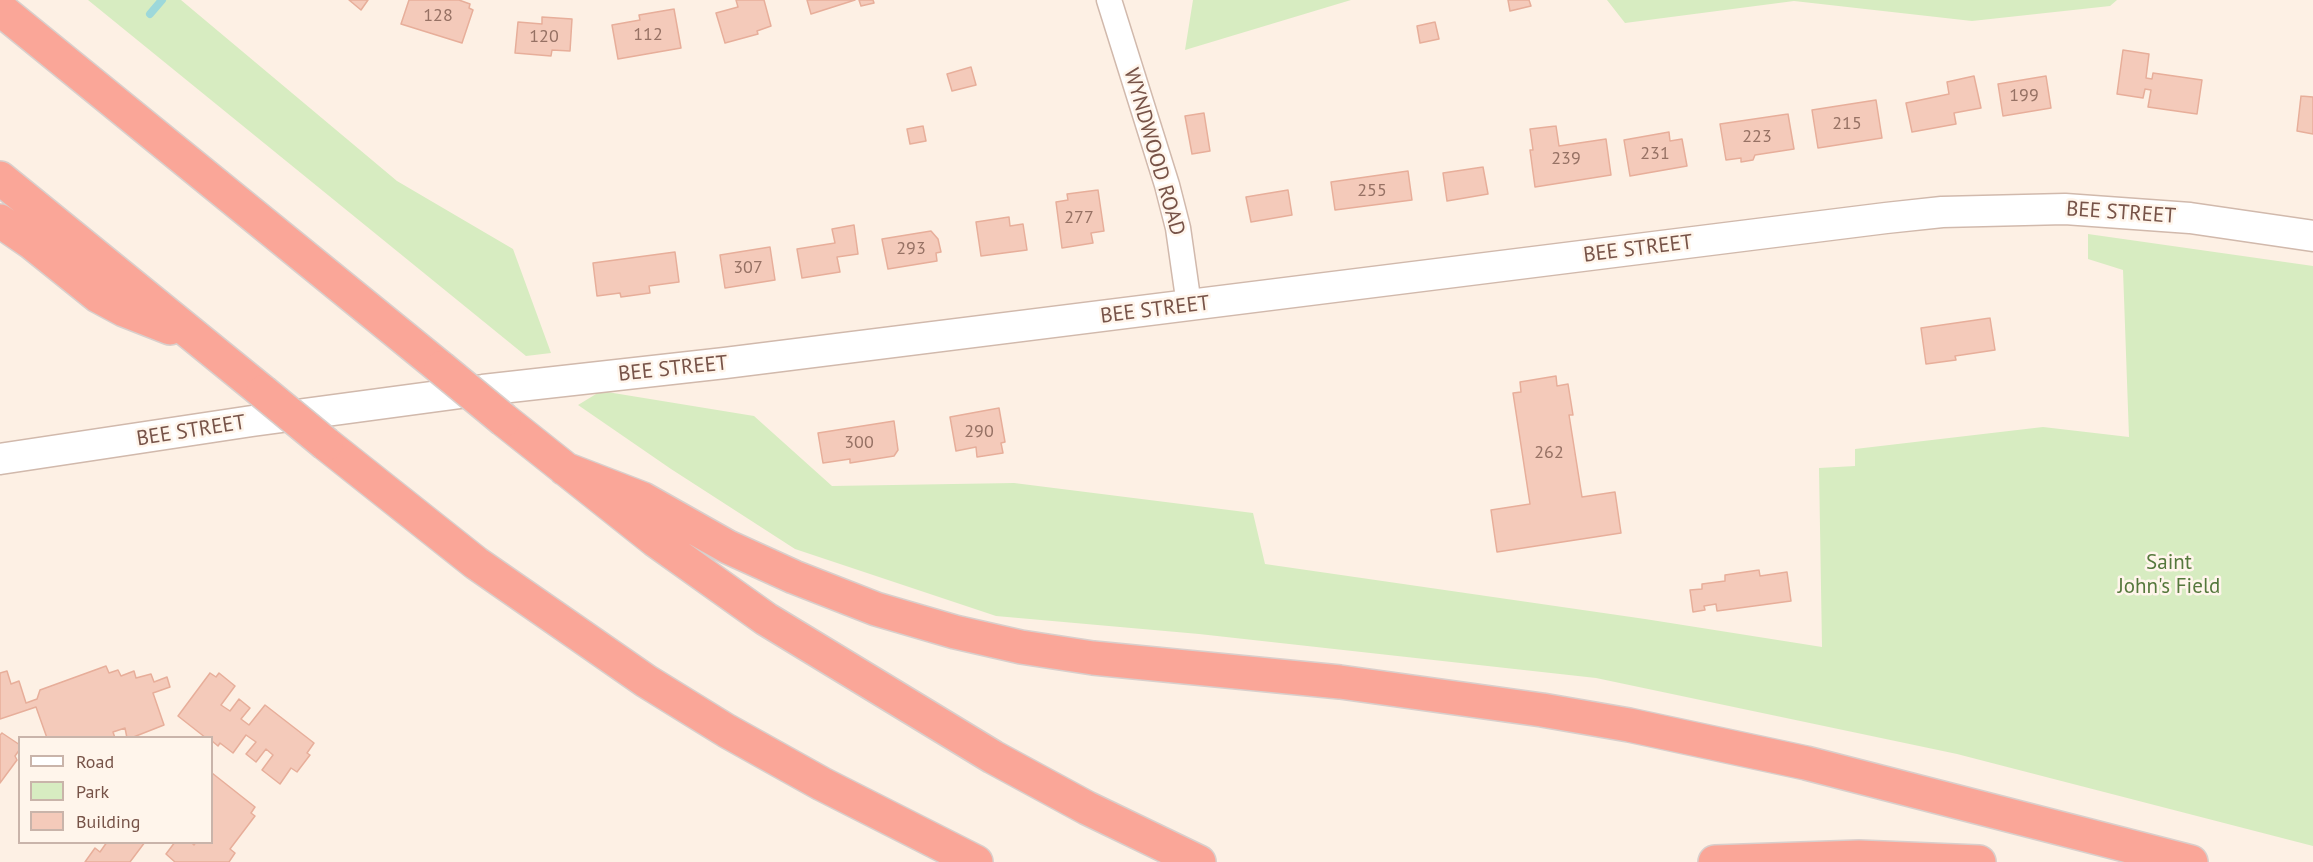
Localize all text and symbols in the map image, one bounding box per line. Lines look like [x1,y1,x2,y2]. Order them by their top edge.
house number: 128 [423,5,453,27]
house number: 112 [633,24,663,46]
house number: 120 [529,26,559,48]
street label: WYNDWOOD ROAD [1118,65,1190,239]
house number: 199 [2009,85,2039,107]
house number: 215 [1832,113,1862,135]
house number: 223 [1742,126,1772,148]
house number: 231 [1640,143,1670,165]
house number: 239 [1551,148,1581,170]
house number: 255 [1357,180,1387,202]
street label: BEE STREET [2065,197,2177,229]
house number: 277 [1064,207,1094,229]
street label: BEE STREET [1582,230,1694,268]
house number: 293 [896,238,926,260]
house number: 307 [733,257,763,279]
street label: BEE STREET [1099,291,1211,329]
street label: BEE STREET [617,351,729,387]
street label: BEE STREET [135,410,247,452]
house number: 290 [964,421,994,443]
house number: 300 [844,432,874,454]
house number: 262 [1534,442,1564,464]
park label: Saint John's Field [2118,550,2220,600]
legend [18,736,213,844]
text: Road [76,750,114,773]
text: Park [76,780,109,803]
text: Building [76,810,140,833]

